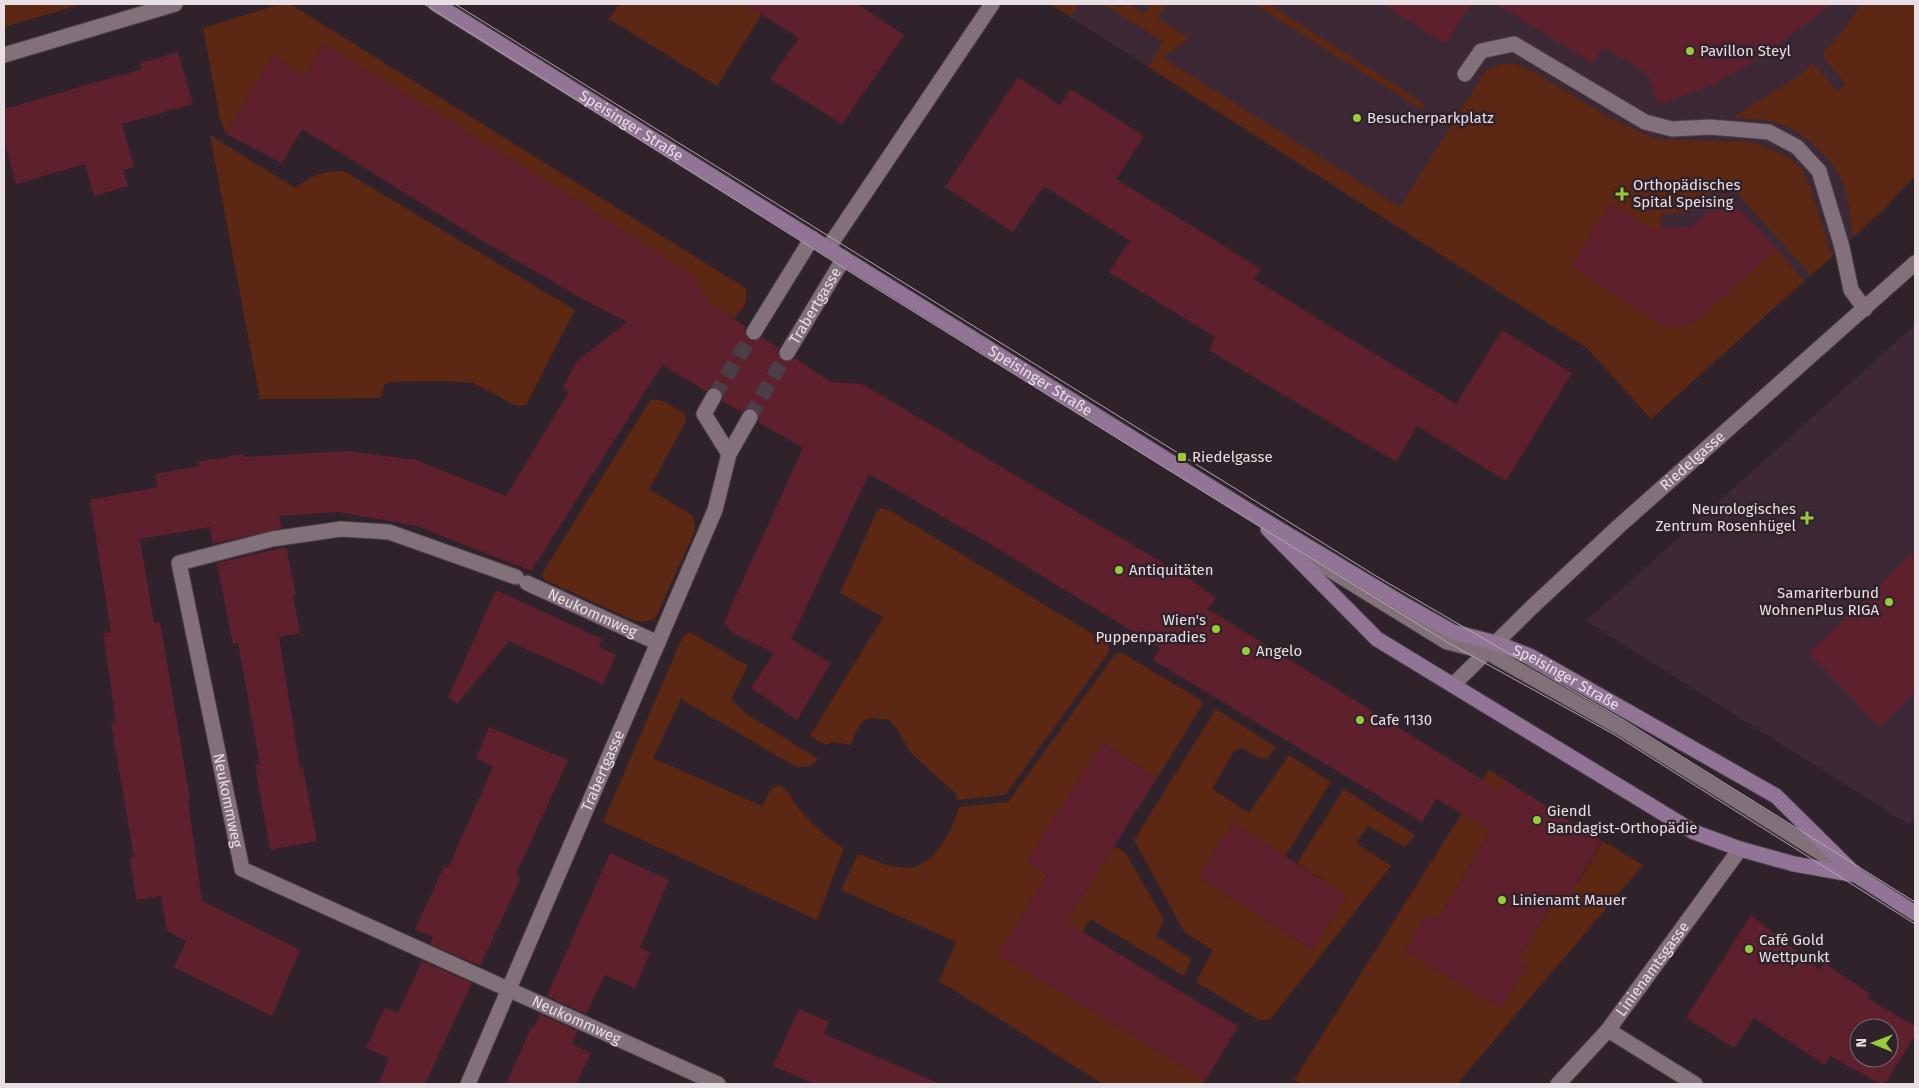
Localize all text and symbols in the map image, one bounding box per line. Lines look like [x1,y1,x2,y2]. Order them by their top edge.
place label: Pavillon Steyl [1700,42,1792,60]
marker: Pavillon Steyl [1684,45,1696,57]
street label: Speisinger Straße [576,87,687,165]
place label: Besucherparkplatz [1367,109,1494,127]
marker: Besucherparkplatz [1351,112,1363,124]
place label: Orthopädisches Spital Speising [1633,176,1740,211]
marker: Orthopädisches Spital Speising [1615,187,1629,201]
street label: Trabertgasse [785,264,845,348]
street label: Speisinger Straße [985,342,1096,420]
street label: Riedelgasse [1656,427,1729,494]
place label: Riedelgasse [1192,448,1273,466]
marker: Riedelgasse [1176,451,1188,463]
place label: Neurologisches Zentrum Rosenhügel [1656,500,1797,535]
marker: Neurologisches Zentrum Rosenhügel [1800,511,1814,525]
place label: Antiquitäten [1129,561,1214,579]
marker: Antiquitäten [1113,564,1125,576]
place label: Samariterbund WohnenPlus RIGA [1759,584,1879,619]
street label: Neukommweg [545,585,640,641]
marker: Samariterbund WohnenPlus RIGA [1883,596,1895,608]
place label: Wien's Puppenparadies [1095,611,1206,646]
marker: Wien's Puppenparadies [1210,623,1222,635]
street label: Speisinger Straße [1510,641,1623,714]
place label: Angelo [1256,642,1302,660]
marker: Angelo [1240,645,1252,657]
place label: Cafe 1130 [1370,711,1432,729]
marker: Cafe 1130 [1354,714,1366,726]
street label: Trabertgasse [577,728,628,814]
street label: Neukommweg [209,752,246,849]
place label: Giendl Bandagist-Orthopädie [1547,802,1697,837]
marker: Giendl Bandagist-Orthopädie [1531,814,1543,826]
place label: Linienamt Mauer [1512,891,1627,909]
marker: Linienamt Mauer [1496,894,1508,906]
street label: Linienamtsgasse [1612,918,1693,1020]
place label: Café Gold Wettpunkt [1759,931,1830,966]
marker: Café Gold Wettpunkt [1743,943,1755,955]
street label: Neukommweg [529,992,624,1048]
north arrow [1849,1018,1899,1068]
text: N [1853,1038,1870,1048]

